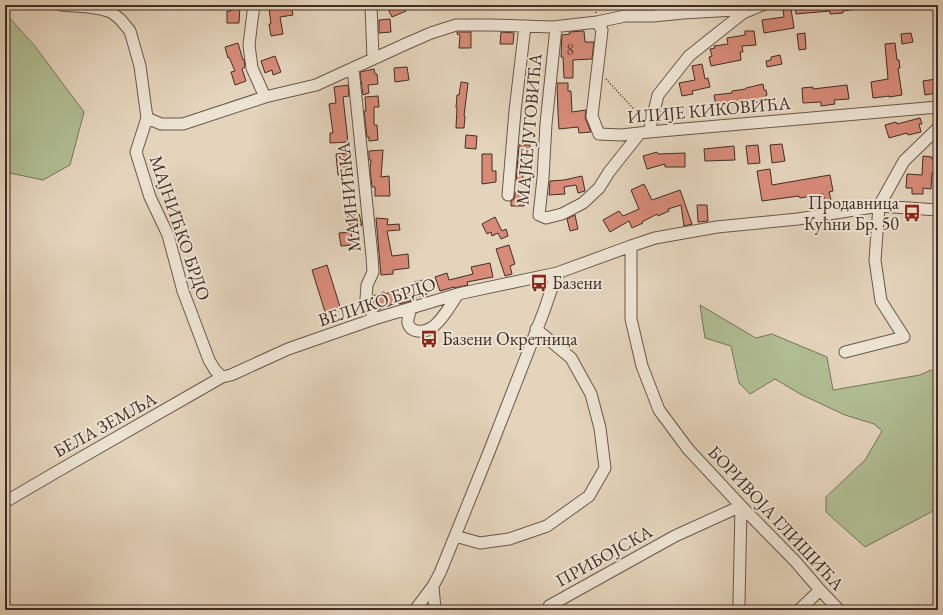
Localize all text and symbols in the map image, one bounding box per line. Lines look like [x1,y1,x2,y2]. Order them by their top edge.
house number: 8 [566,39,574,60]
street label: МАЈКЕ ЈУГОВИЋА [510,52,547,206]
street label: ИЛИЈЕ КИКОВИЋА [626,91,792,128]
street label: МАИНИЋКА [331,140,366,253]
street label: МАЈНИЋКО БРДО [145,152,216,303]
place label: Продавница Кућни Бр. 50 [804,191,900,235]
bus stop icon: Продавница Кућни Бр. 50 [902,203,922,223]
place label: Базени [552,271,603,294]
street label: ВЕЛИКО БРДО [315,272,439,331]
bus stop icon: Базени [529,273,549,293]
place label: Базени Окретница [442,327,578,350]
bus stop icon: Базени Окретница [419,329,439,349]
street label: БЕЛА ЗЕМЉА [49,387,161,462]
street label: БОРИВОЈА ГЛИШИЋА [703,440,850,595]
street label: ПРИБОЈСКА [551,519,657,592]

